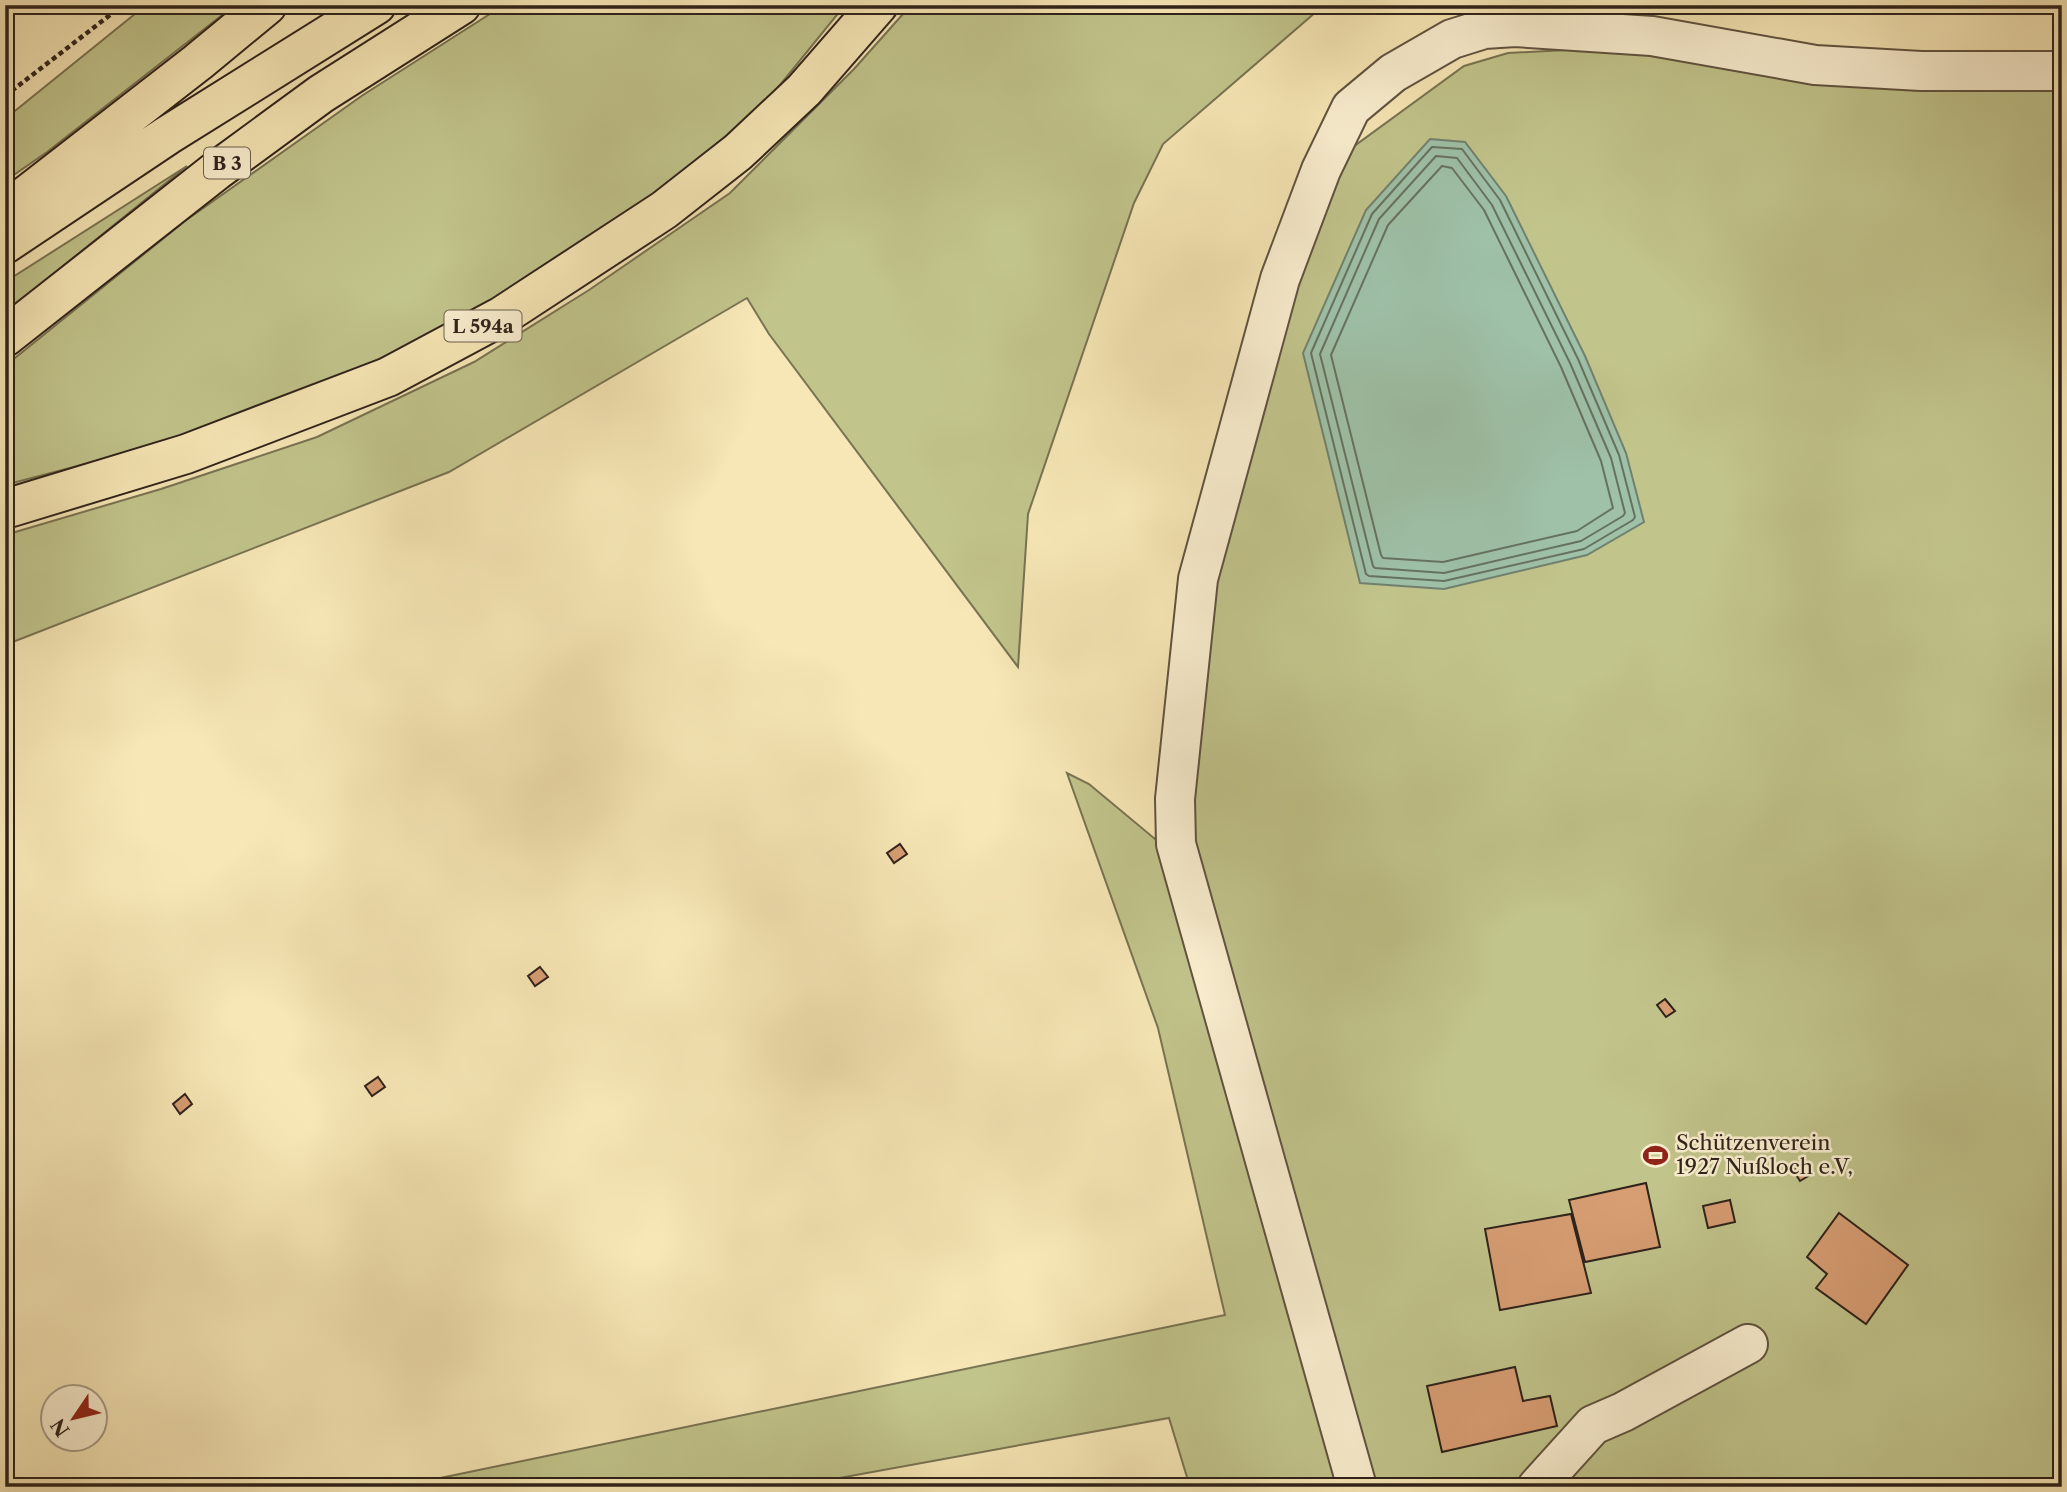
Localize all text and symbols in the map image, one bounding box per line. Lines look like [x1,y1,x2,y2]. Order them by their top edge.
road number: B 3 [204,148,250,178]
road number: L 594a [444,310,522,342]
place label: Schützenverein 1927 Nußloch e.V, [1676,1130,1853,1179]
sports icon: Schützenverein 1927 Nußloch e.V, [1642,1141,1670,1169]
north arrow [38,1384,108,1454]
text: N [46,1414,75,1441]

